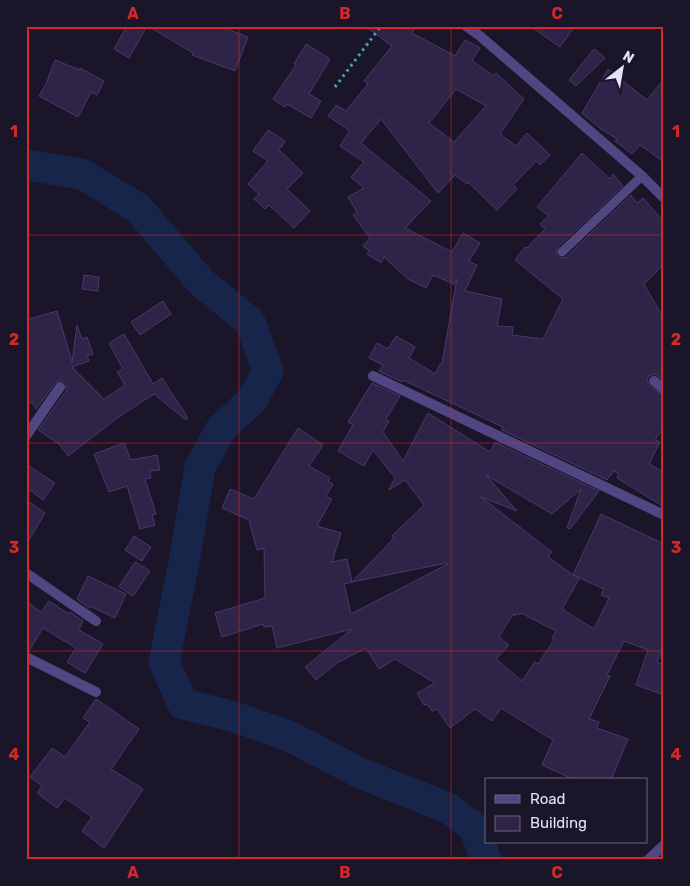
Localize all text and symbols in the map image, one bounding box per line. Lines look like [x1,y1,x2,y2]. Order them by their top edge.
text: A [127,4,139,23]
text: B [339,4,351,23]
text: C [551,4,563,23]
north arrow [598,42,648,92]
text: N [620,47,637,67]
text: 1 [10,122,18,141]
text: 1 [672,122,680,141]
text: 2 [9,330,19,349]
text: 2 [671,330,681,349]
text: 3 [9,538,19,557]
text: 3 [671,538,681,557]
text: 4 [9,745,20,764]
text: 4 [671,745,682,764]
legend [485,778,648,844]
text: Road [530,790,566,808]
text: Building [530,814,587,832]
text: A [127,863,139,882]
text: B [339,863,351,882]
text: C [551,863,563,882]

